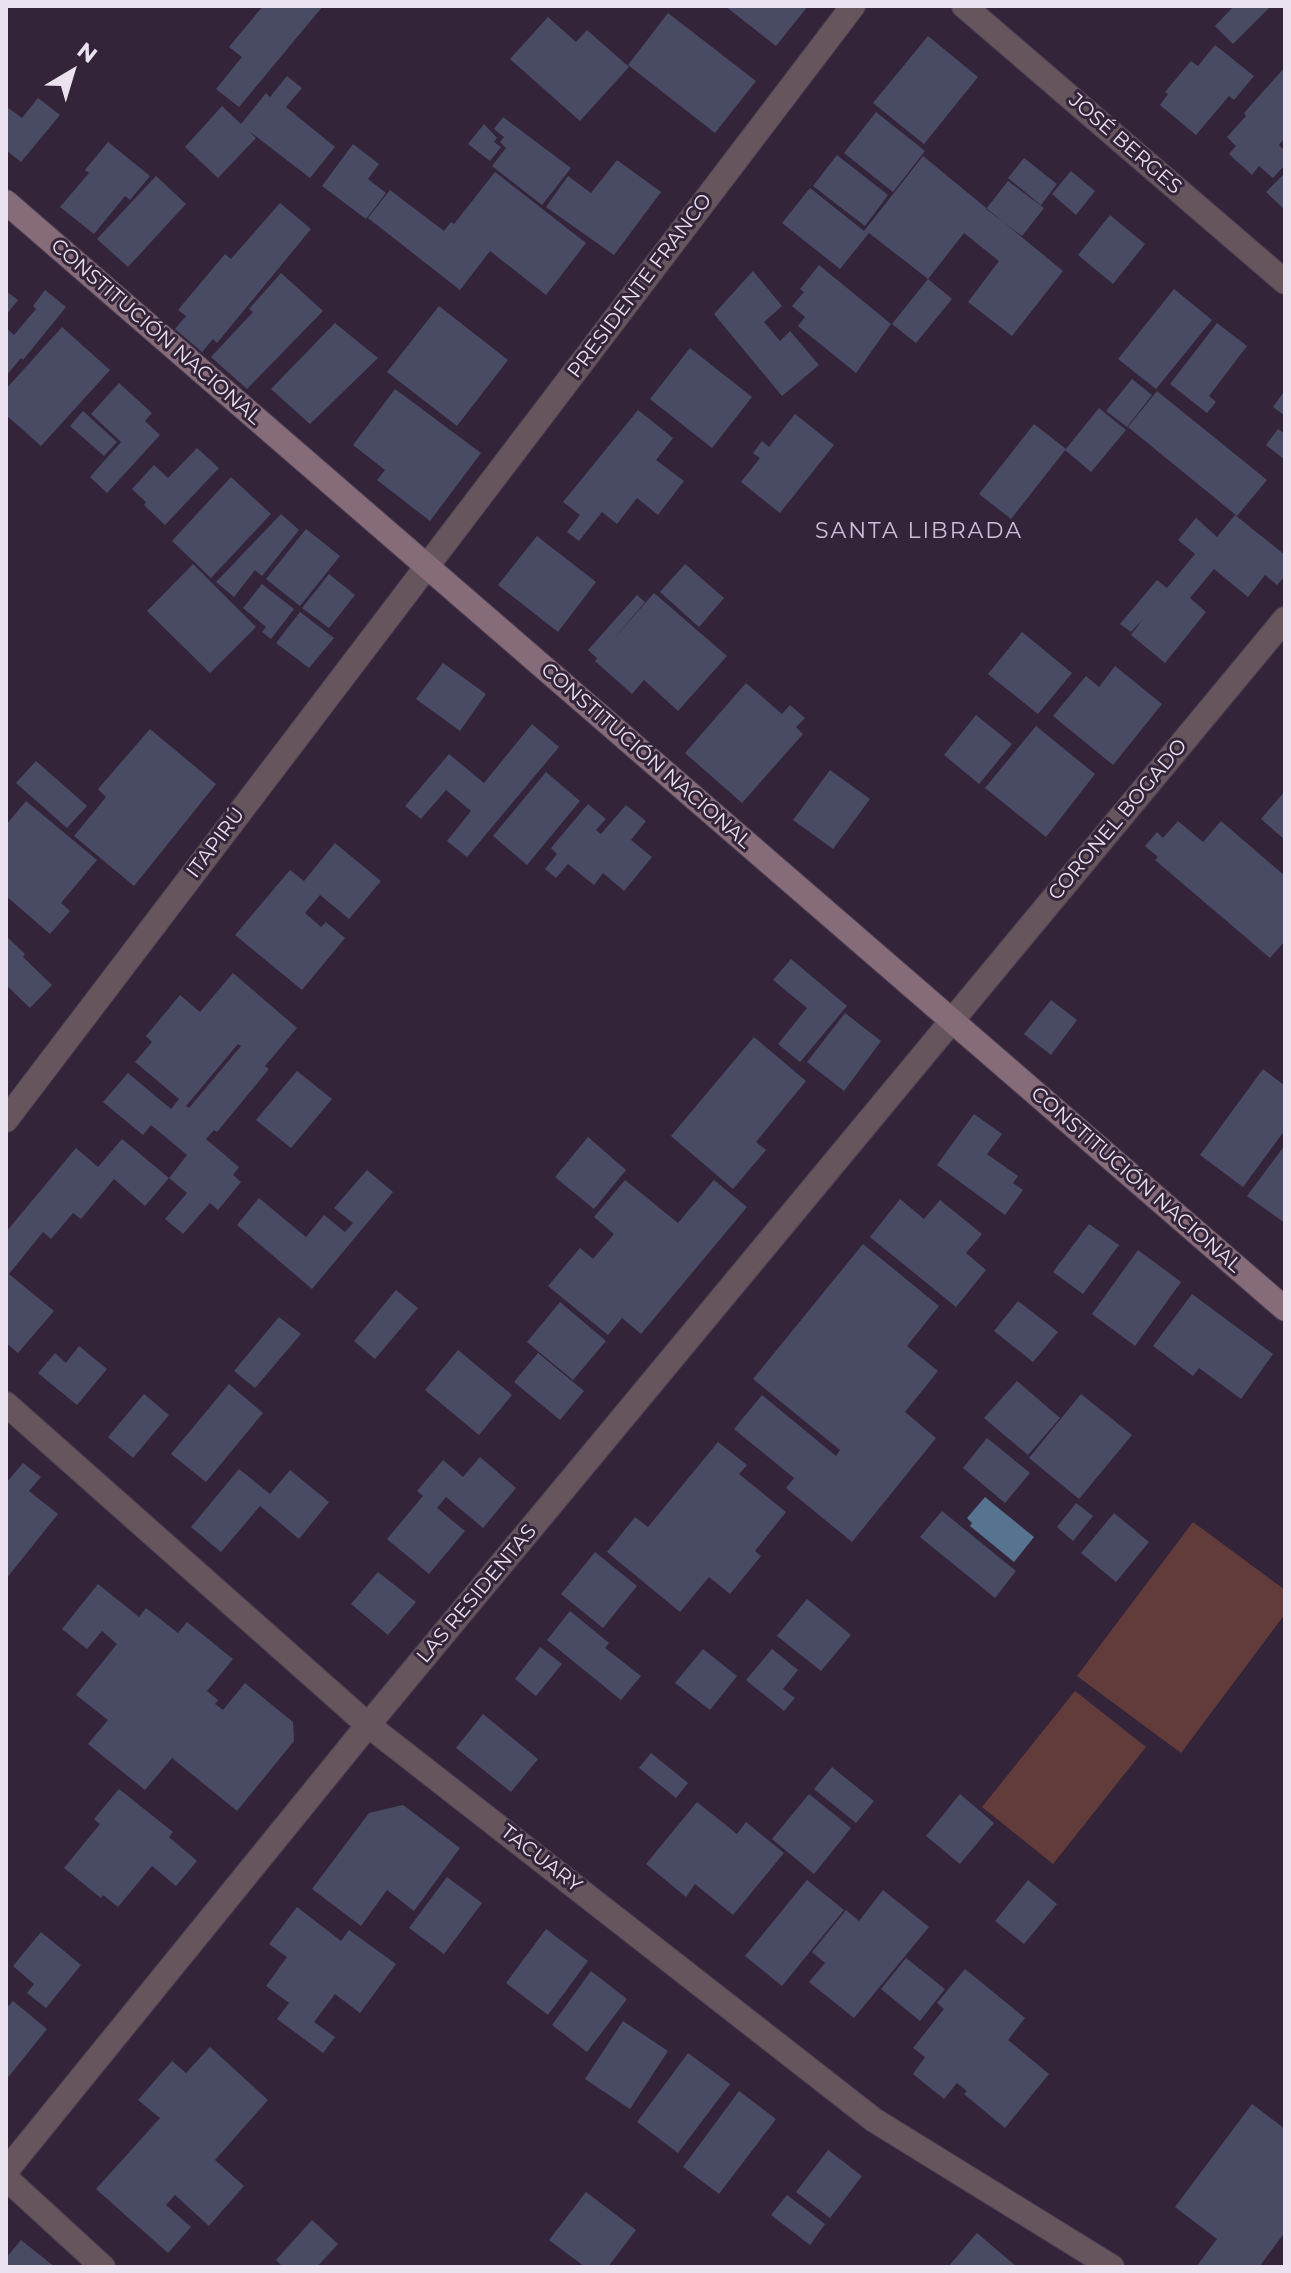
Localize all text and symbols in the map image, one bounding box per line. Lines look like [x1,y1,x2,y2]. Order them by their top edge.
north arrow [32,32,112,112]
text: N [72,37,102,69]
street label: JOSÉ BERGES [1064,88,1186,200]
street label: PRESIDENTE FRANCO [563,189,717,383]
street label: CONSTITUCIÓN NACIONAL [46,234,266,430]
district label: SANTA LIBRADA [815,519,1023,545]
street label: CONSTITUCIÓN NACIONAL [536,658,756,854]
street label: CORONEL BOGADO [1044,734,1192,906]
street label: ITAPIRÚ [182,803,250,883]
street label: CONSTITUCIÓN NACIONAL [1026,1082,1246,1278]
street label: LAS RESIDENTAS [412,1520,542,1668]
street label: TACUARY [496,1820,586,1898]

